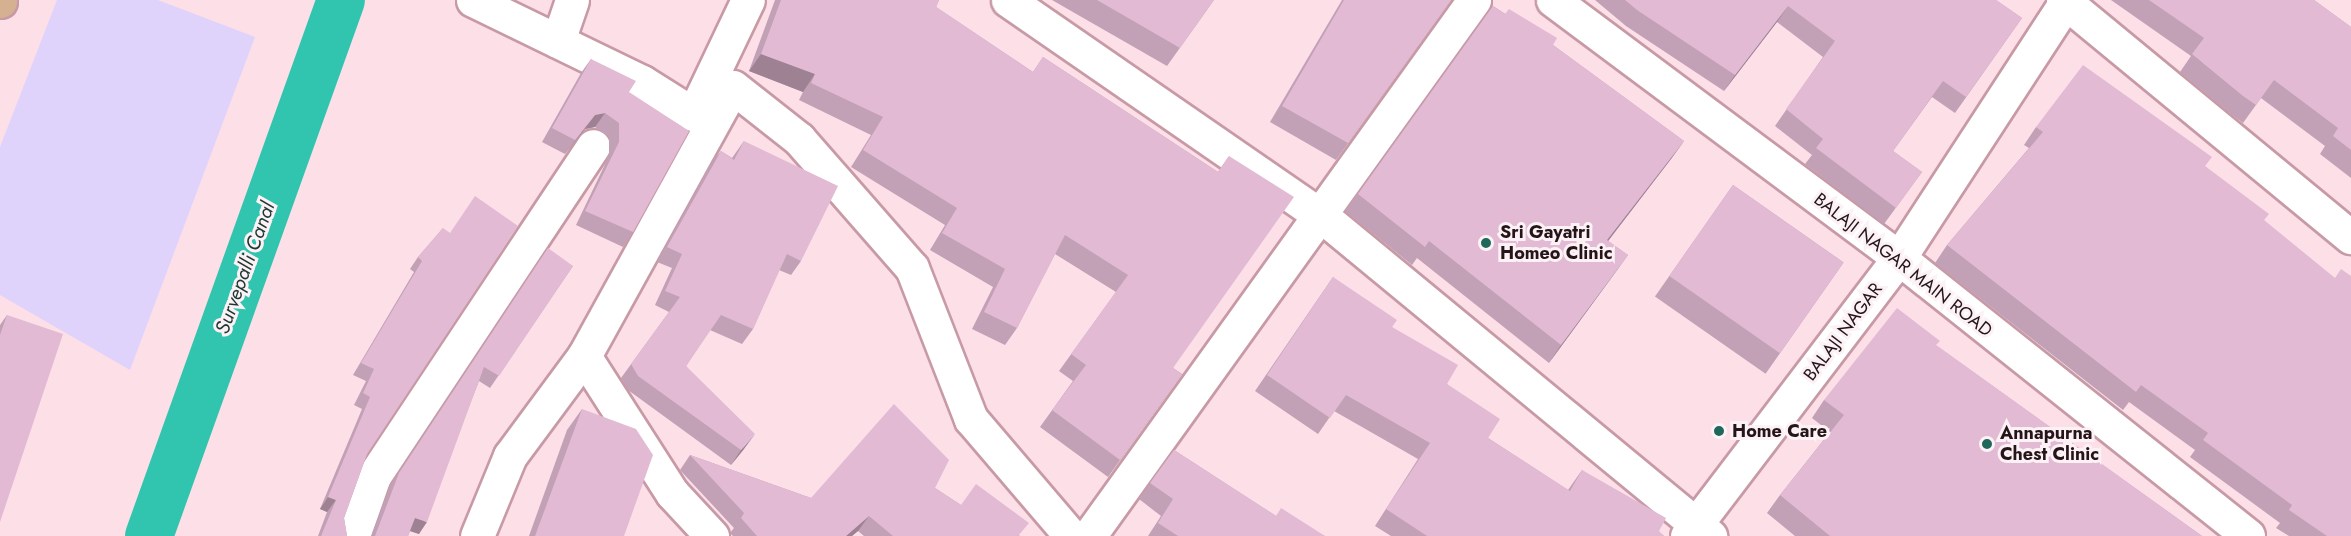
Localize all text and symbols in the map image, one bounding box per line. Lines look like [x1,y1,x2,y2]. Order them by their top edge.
street label: BALAJI NAGAR MAIN ROAD [1809,189,1997,341]
water label: Survepalli Canal [210,199,280,337]
place label: Sri Gayatri Homeo Clinic [1500,222,1613,264]
marker: Sri Gayatri Homeo Clinic [1477,234,1495,252]
street label: BALAJI NAGAR [1799,279,1887,385]
place label: Home Care [1732,420,1827,442]
marker: Home Care [1710,422,1728,440]
place label: Annapurna Chest Clinic [2000,423,2099,466]
marker: Annapurna Chest Clinic [1978,435,1996,453]

